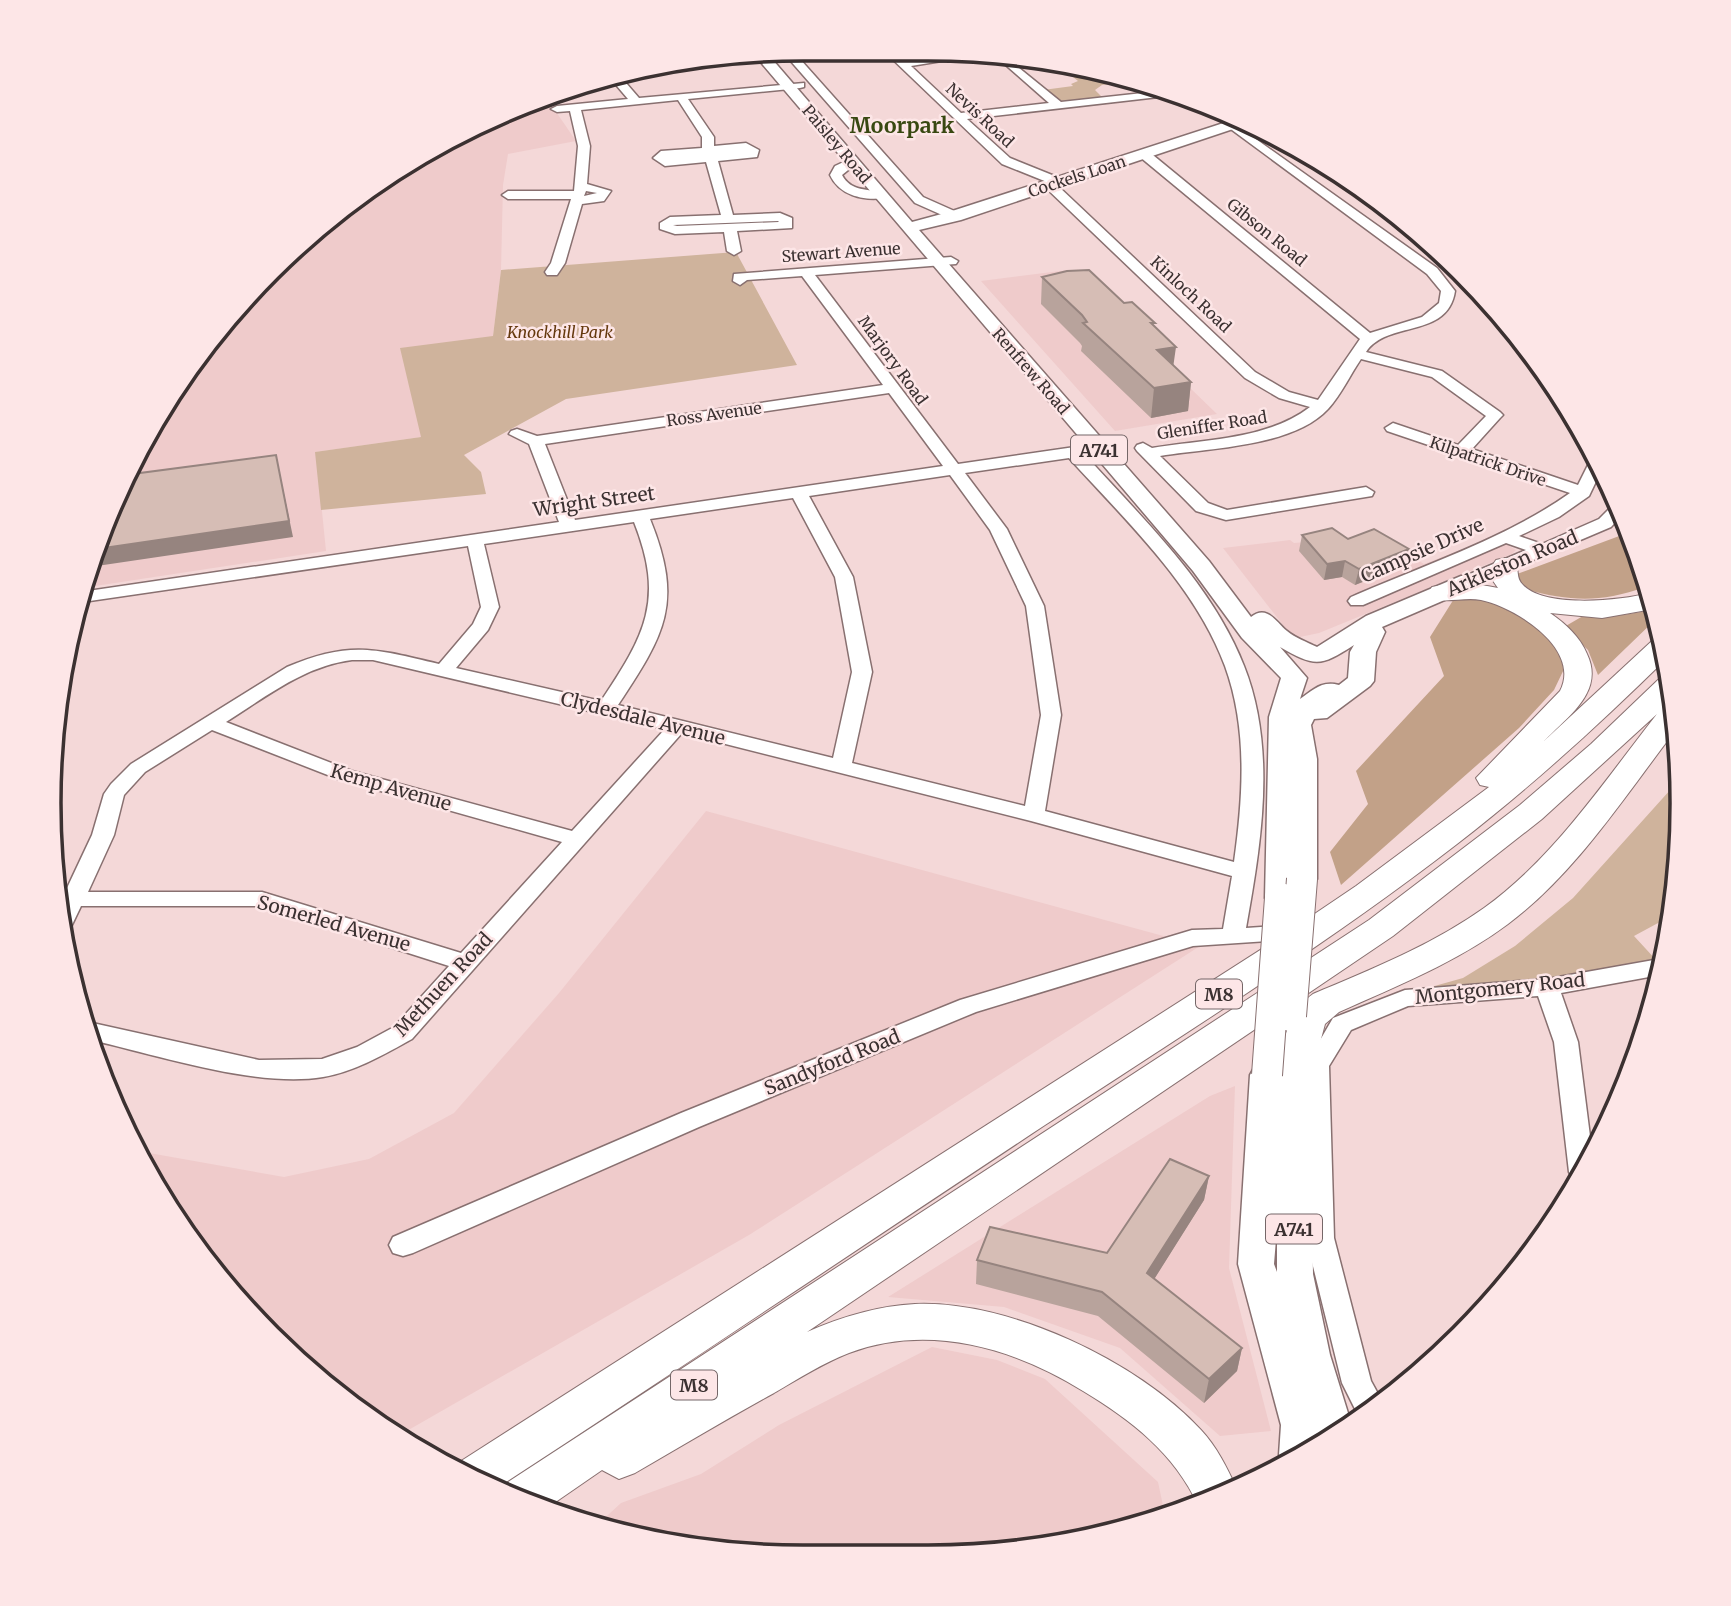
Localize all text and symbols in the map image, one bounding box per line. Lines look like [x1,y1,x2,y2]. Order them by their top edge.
street label: Nevis Road [942,79,1018,152]
street label: Paisley Road [798,100,876,188]
district label: Moorpark [850,112,955,139]
street label: Cockels Loan [1026,151,1129,201]
street label: Gibson Road [1223,194,1311,270]
street label: Stewart Avenue [781,238,901,266]
street label: Kinloch Road [1146,252,1236,337]
street label: Marjory Road [854,312,932,409]
park label: Knockhill Park [506,322,613,342]
street label: Renfrew Road [988,324,1074,418]
street label: Ross Avenue [665,397,763,431]
street label: Gleniffer Road [1156,406,1269,444]
street label: Kilpatrick Drive [1427,432,1549,490]
road number: A741 [1071,436,1127,464]
street label: Wright Street [531,481,657,522]
street label: Campsie Drive [1357,512,1487,588]
street label: Arkleston Road [1442,525,1581,602]
street label: Clydesdale Avenue [558,686,728,750]
street label: Kemp Avenue [328,758,454,816]
street label: Somerled Avenue [255,890,413,956]
street label: Methuen Road [389,927,497,1041]
street label: Montgomery Road [1414,967,1586,1009]
road number: M8 [1196,979,1242,1009]
street label: Sandyford Road [760,1024,904,1100]
road number: A741 [1266,1214,1322,1244]
road number: M8 [671,1370,717,1400]

